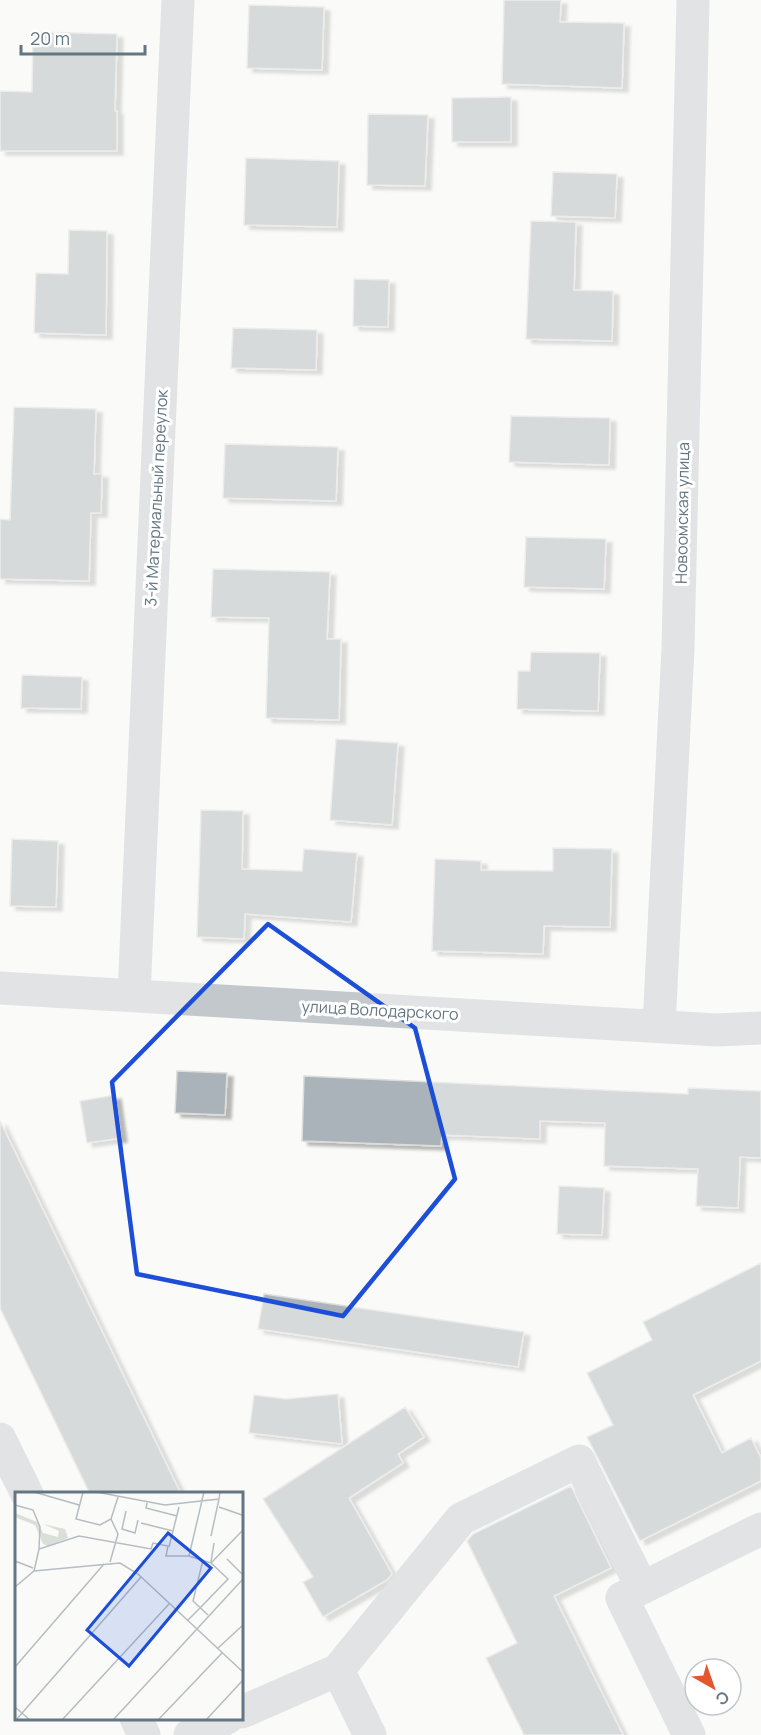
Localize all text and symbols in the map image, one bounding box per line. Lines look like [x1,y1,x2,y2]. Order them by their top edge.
scale bar [21,18,146,56]
text: 20 m [30,26,70,50]
street label: 3-й Материальный переулок [139,388,173,607]
street label: Новоомская улица [670,442,694,584]
street label: улица Володарского [301,995,459,1025]
inset map [15,1492,243,1720]
north arrow [683,1657,743,1717]
text: С [711,1686,734,1711]

